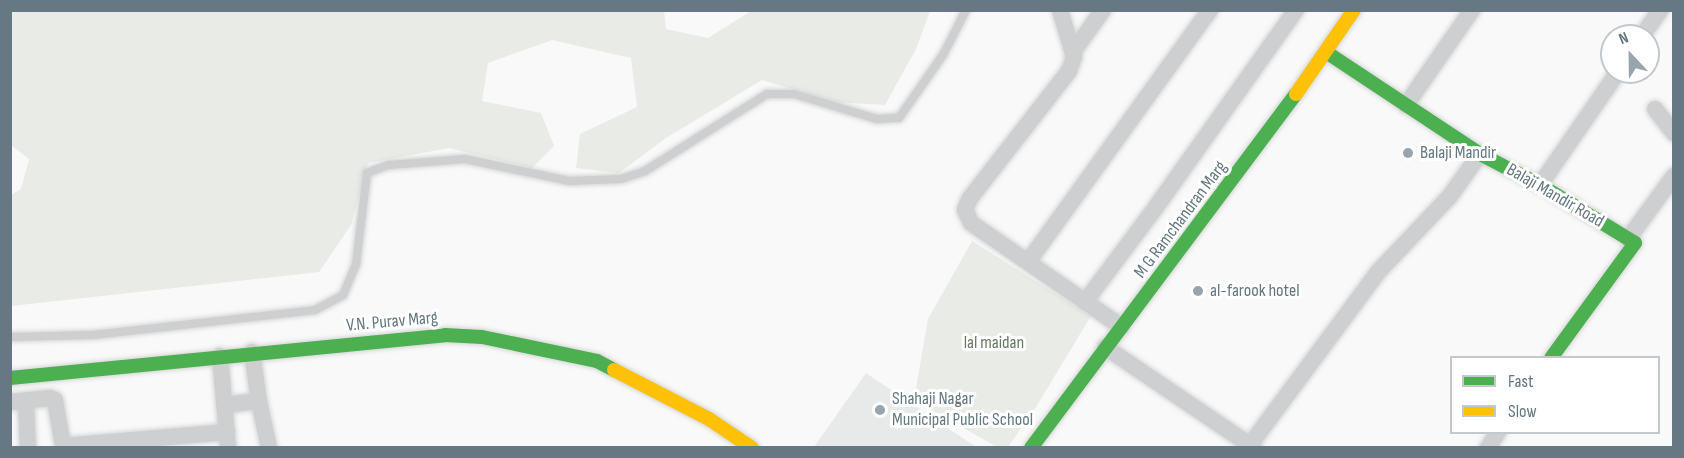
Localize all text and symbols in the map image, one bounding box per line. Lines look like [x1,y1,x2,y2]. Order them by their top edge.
north arrow [1600,24,1660,84]
text: N [1616,28,1631,49]
place label: Balaji Mandir [1420,142,1496,164]
marker: Balaji Mandir [1401,146,1415,160]
street label: M G Ramchandran Marg [1130,157,1232,283]
street label: Balaji Mandir Road [1502,159,1608,233]
place label: al-farook hotel [1210,280,1299,302]
marker: al-farook hotel [1191,284,1205,298]
street label: V.N. Purav Marg [345,307,439,337]
park label: lal maidan [964,332,1024,354]
legend [1450,356,1660,434]
text: Fast [1508,371,1533,392]
place label: Shahaji Nagar Municipal Public School [892,389,1033,432]
text: Slow [1508,401,1537,422]
marker: Shahaji Nagar Municipal Public School [873,403,887,417]

